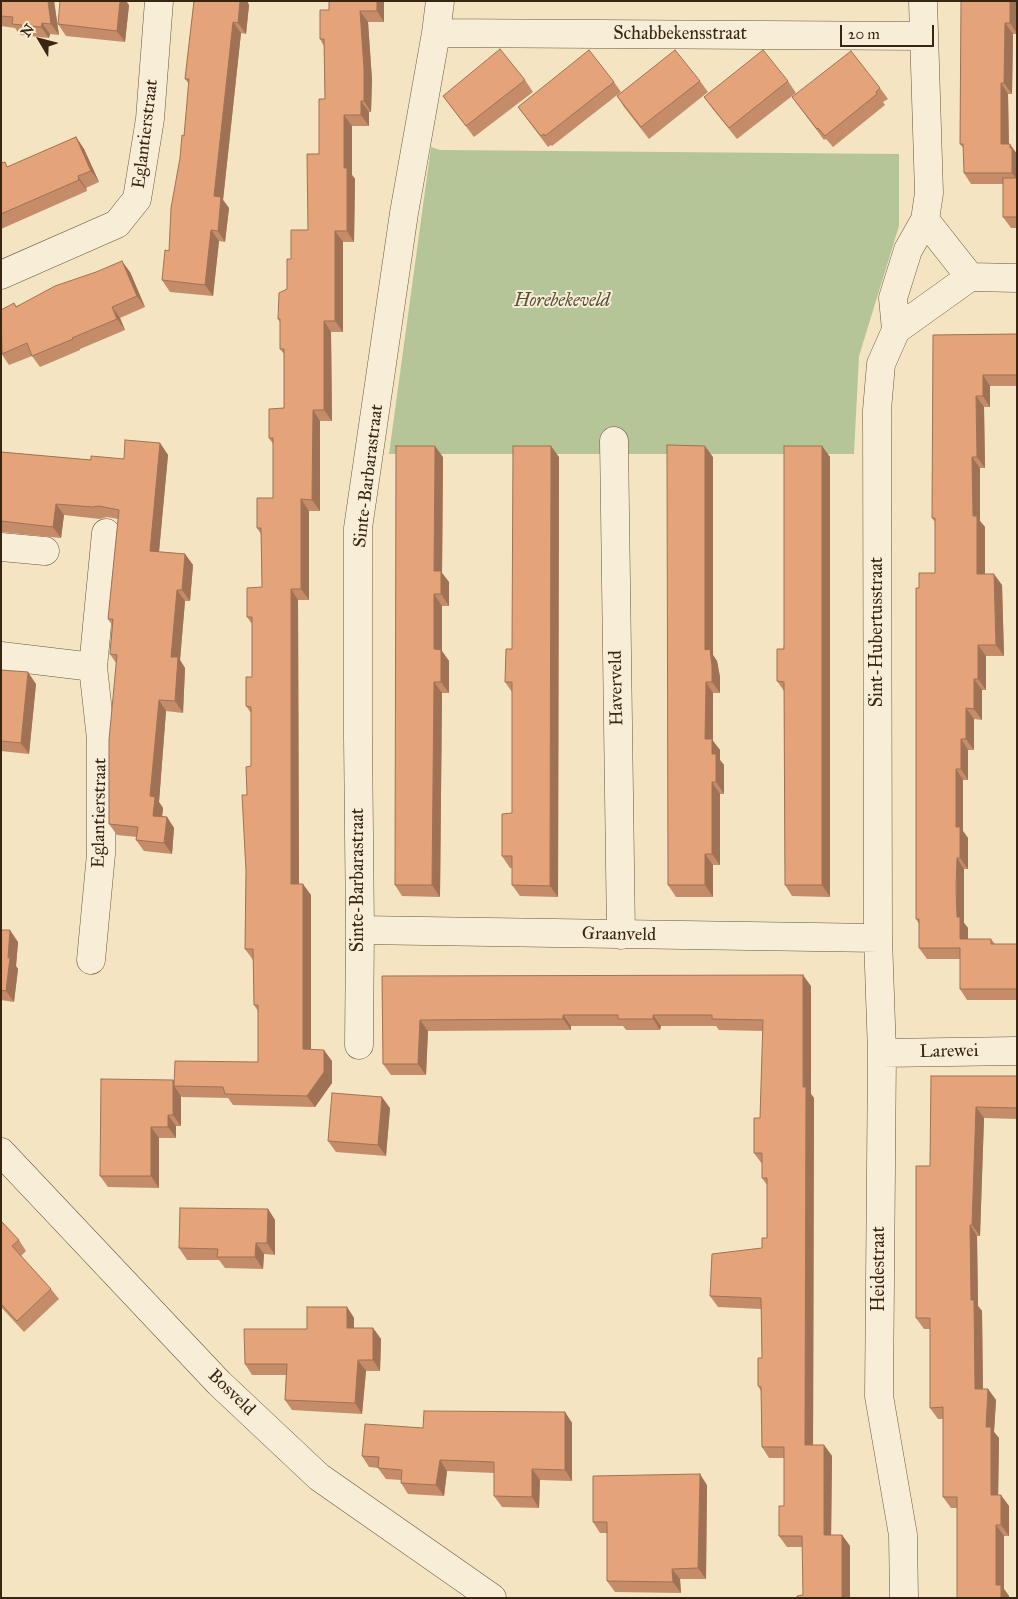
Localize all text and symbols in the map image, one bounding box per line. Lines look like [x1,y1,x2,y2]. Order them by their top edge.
north arrow [15,15,65,65]
scale bar [843,15,937,47]
text: N [17,21,38,41]
street label: Schabbekensstraat [613,24,747,46]
text: 20 m [848,25,880,43]
street label: Eglantierstraat [129,78,163,190]
park label: Horebekeveld [514,291,610,313]
street label: Sinte-Barbarastraat [349,403,389,549]
street label: Sint-Hubertusstraat [867,557,889,707]
street label: Haverveld [606,650,628,726]
street label: Eglantierstraat [88,758,112,868]
street label: Sinte-Barbarastraat [348,808,370,952]
street label: Graanveld [582,924,656,946]
street label: Larewei [919,1041,979,1063]
street label: Heidestraat [869,1226,891,1312]
street label: Bosveld [203,1365,259,1421]

